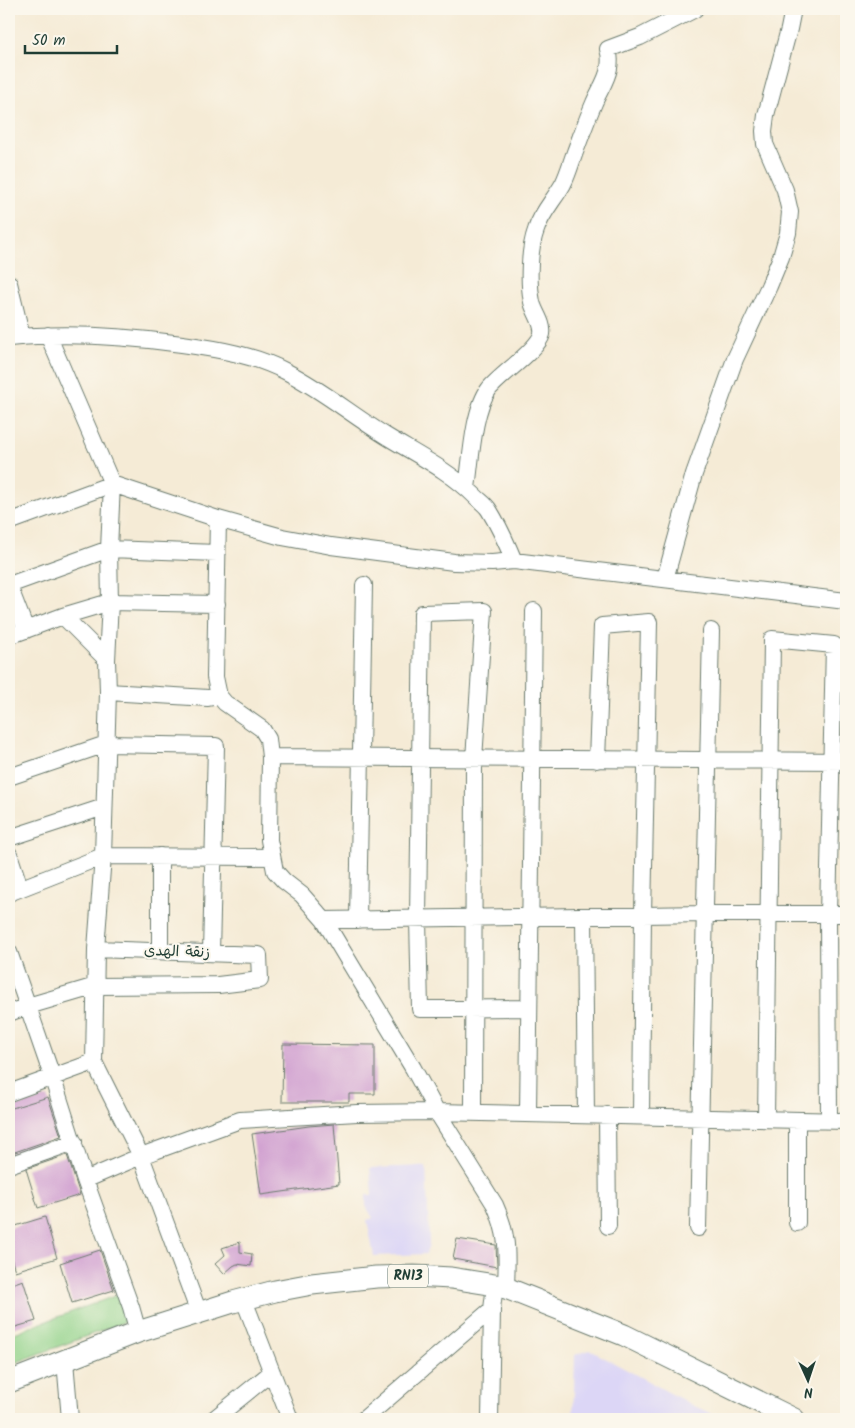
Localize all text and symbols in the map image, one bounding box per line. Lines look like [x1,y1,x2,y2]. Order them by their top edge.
scale bar [25,22,118,54]
text: 50 m [32,29,66,53]
street label: زنقة الهدى [144,939,210,965]
road number: RN13 [388,1264,428,1288]
north arrow [782,1356,832,1406]
text: N [803,1381,814,1403]

